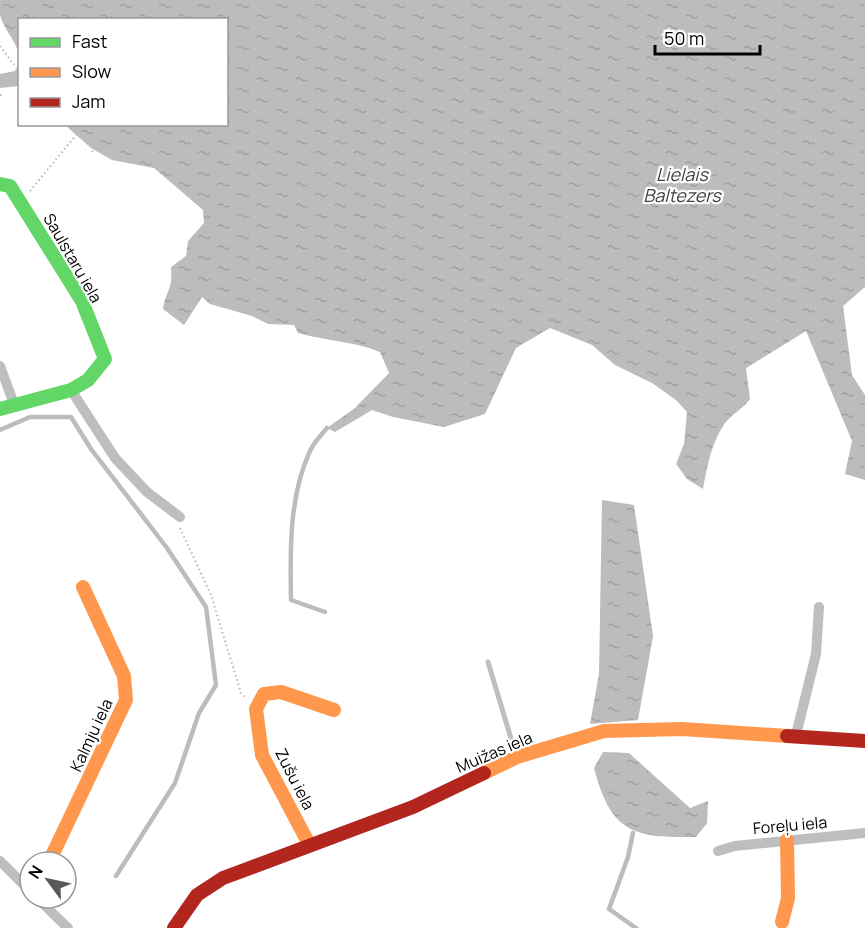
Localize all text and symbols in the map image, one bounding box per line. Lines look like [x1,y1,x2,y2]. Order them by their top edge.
legend [18,18,228,126]
scale bar [655,18,760,56]
text: 50 m [664,26,704,50]
text: Fast [72,29,107,53]
text: Slow [72,59,112,83]
text: Jam [72,89,106,113]
water label: Lielais Baltezers [643,162,722,207]
street label: Saulstaru iela [39,209,107,307]
street label: Kalmju iela [65,695,117,775]
street label: Muižas iela [452,726,536,778]
street label: Zušu iela [270,745,320,813]
street label: Foreļu iela [752,811,828,839]
north arrow [18,850,78,910]
text: N [23,861,48,883]

